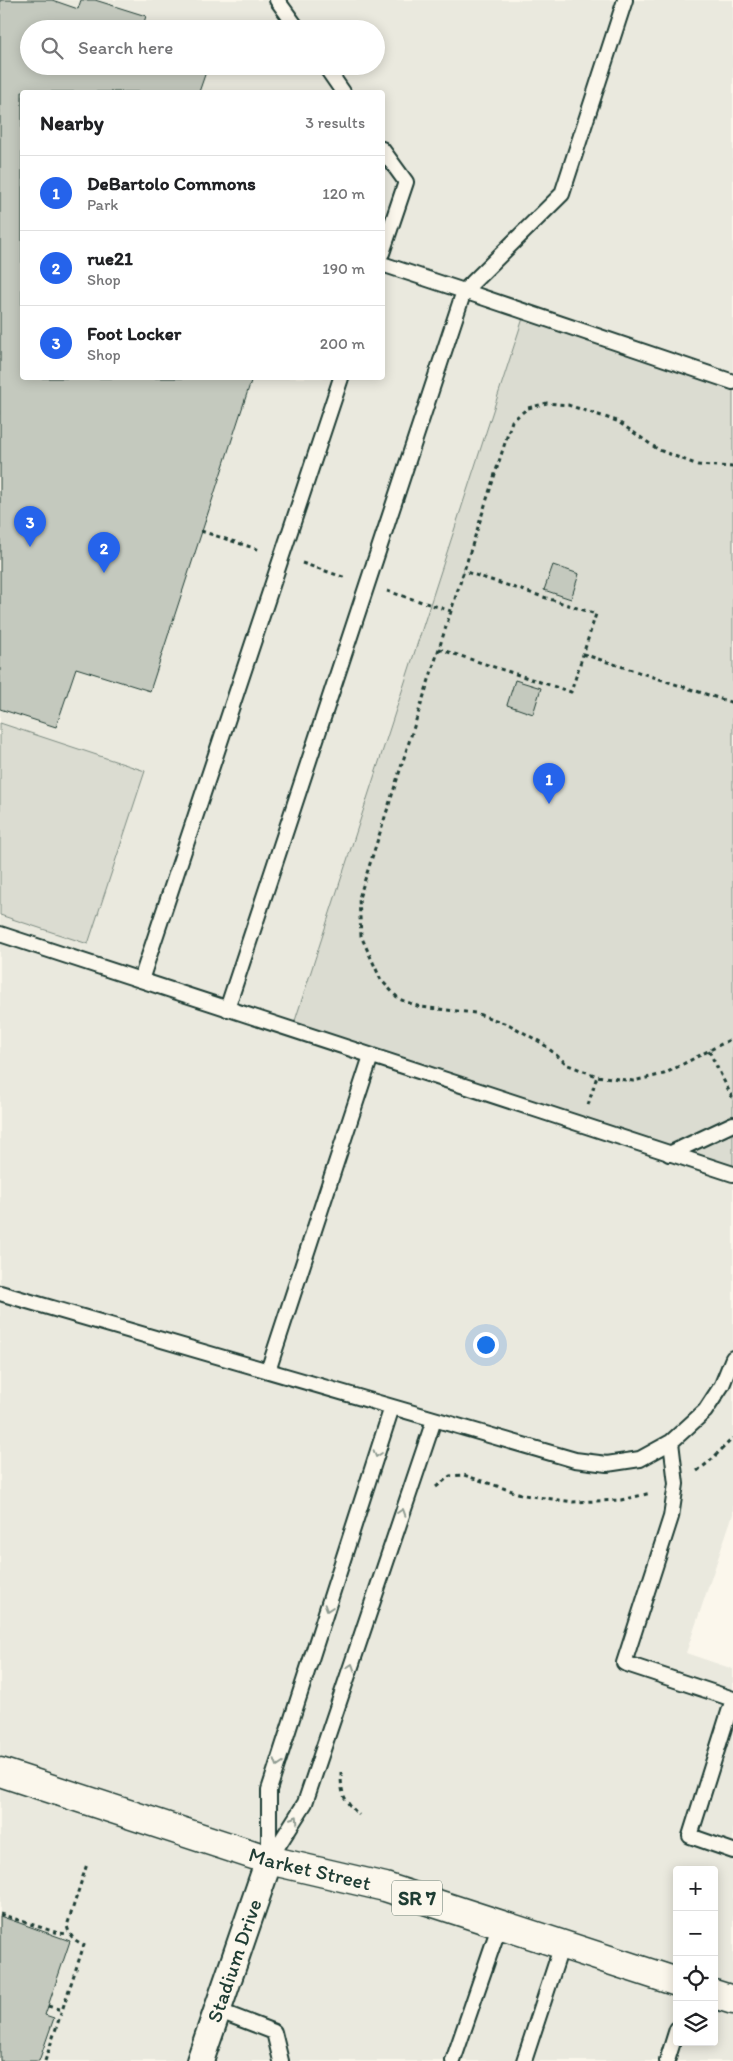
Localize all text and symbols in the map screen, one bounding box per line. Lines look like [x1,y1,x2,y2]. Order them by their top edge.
search box [20,20,385,75]
icon: search [38,34,66,62]
text: Search here [78,36,173,59]
text: Nearby [40,110,104,135]
text: 3 results [305,113,365,132]
text: DeBartolo Commons [87,172,256,195]
text: 1 [52,184,60,203]
text: 120 m [322,184,365,203]
text: Park [87,195,118,214]
text: rue21 [87,247,133,270]
text: 2 [52,259,60,278]
text: 190 m [322,259,365,278]
text: Shop [87,270,121,289]
text: Foot Locker [87,322,181,345]
text: 3 [52,334,60,353]
text: 200 m [320,334,365,353]
text: Shop [87,345,121,364]
pin: 3 [14,506,46,547]
pin: 2 [88,532,120,573]
pin: 1 [533,763,565,804]
your location [473,1332,499,1358]
one-way arrow [373,1449,383,1457]
one-way arrow [397,1509,407,1517]
one-way arrow [323,1604,333,1612]
one-way arrow [345,1663,355,1671]
one-way arrow [273,1758,283,1767]
one-way arrow [289,1815,299,1824]
street label: Market Street [246,1841,374,1895]
map controls [673,1866,718,2046]
button: + [673,1866,718,1911]
road number: SR 7 [392,1880,442,1916]
street label: Stadium Drive [201,1896,267,2026]
button: − [673,1911,718,1956]
button: locate [673,1956,718,2001]
button: layers [673,2001,718,2046]

